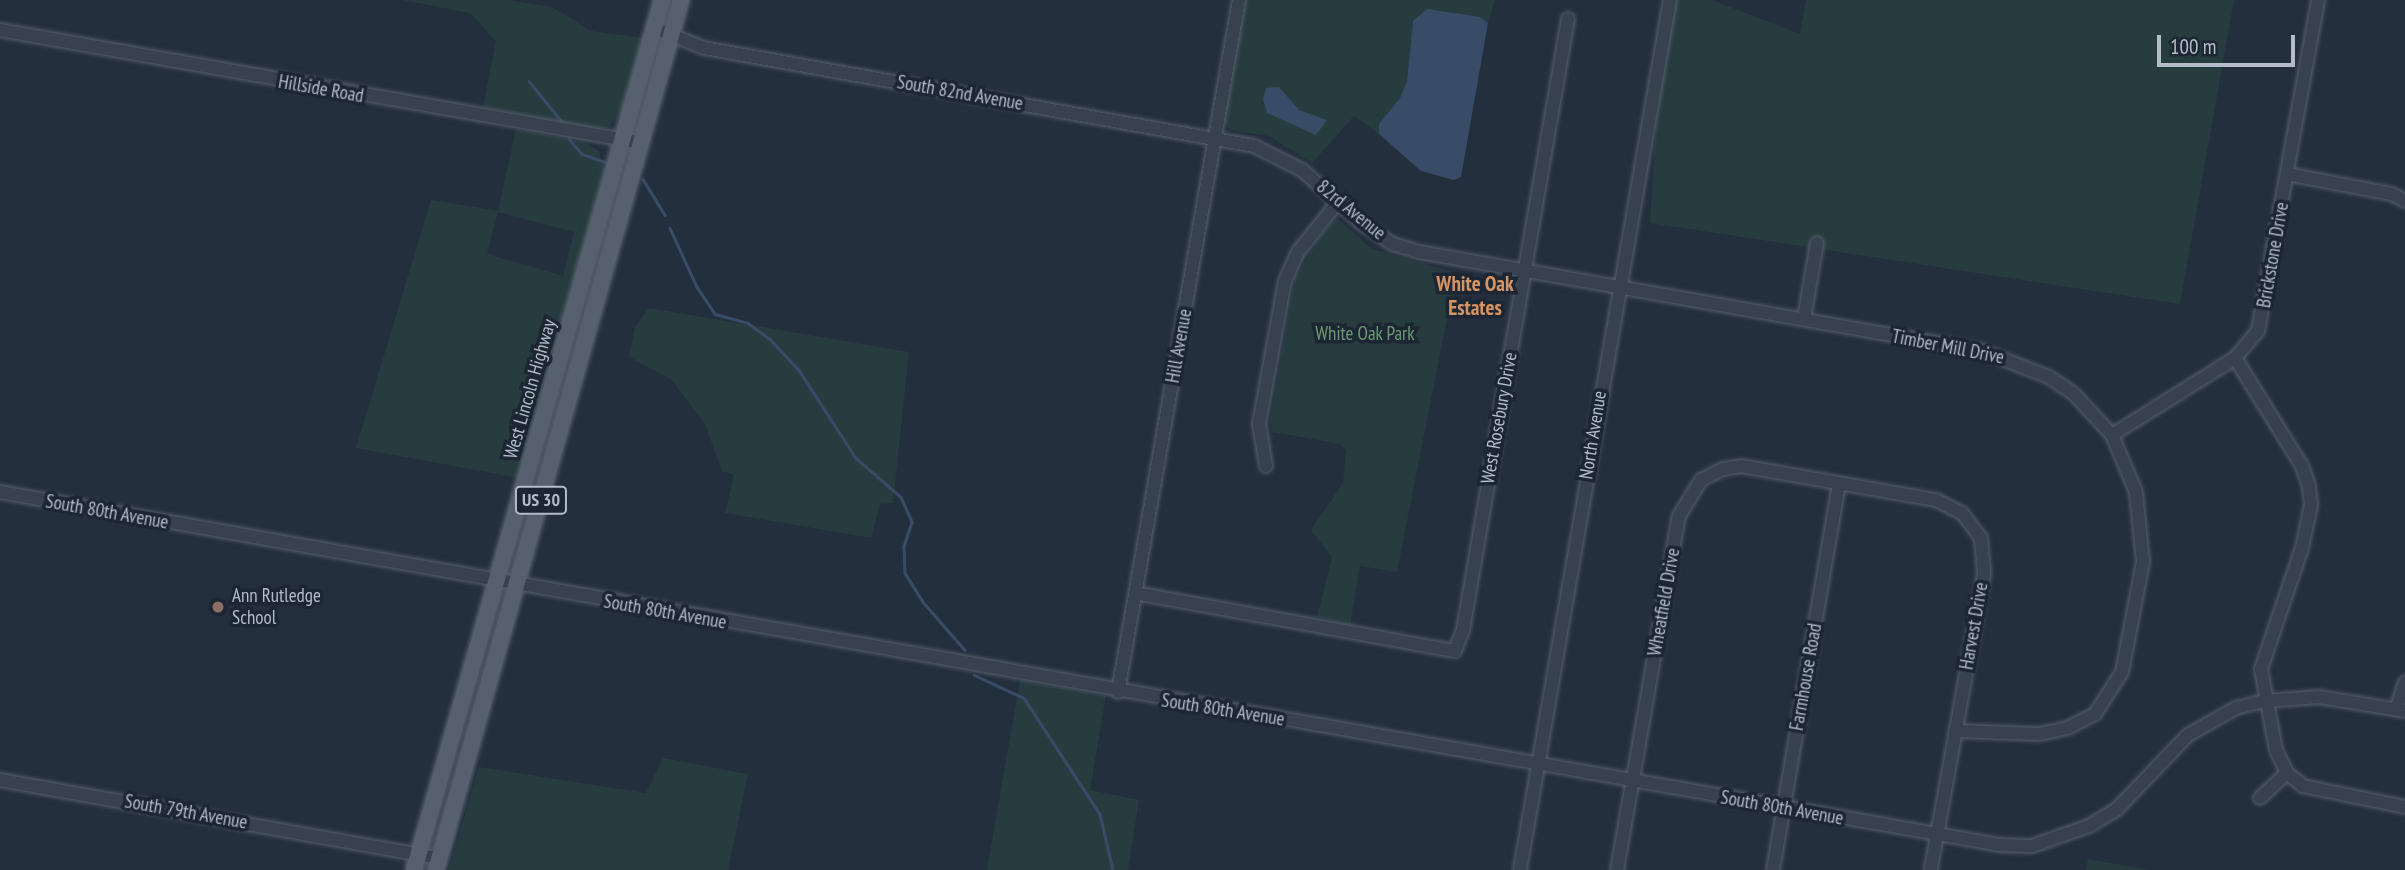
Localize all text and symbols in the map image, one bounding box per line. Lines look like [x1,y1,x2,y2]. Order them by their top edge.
scale bar [2160,21,2298,65]
text: 100 m [2170,33,2216,60]
street label: Hillside Road [277,70,365,108]
street label: South 82nd Avenue [895,71,1025,115]
street label: 82rd Avenue [1312,175,1390,245]
street label: Brickstone Drive [2252,200,2294,310]
district label: White Oak Estates [1436,271,1514,321]
street label: Hill Avenue [1161,307,1197,385]
street label: West Lincoln Highway [499,317,561,461]
park label: White Oak Park [1315,323,1415,345]
street label: Timber Mill Drive [1890,325,2006,369]
street label: West Rosebury Drive [1476,350,1522,486]
street label: North Avenue [1575,389,1611,481]
road number: US 30 [515,486,567,514]
street label: South 80th Avenue [43,490,171,534]
street label: Wheatfield Drive [1643,546,1685,658]
street label: Harvest Drive [1955,580,1993,672]
place label: Ann Rutledge School [232,585,321,629]
street label: South 80th Avenue [601,590,729,634]
marker: Ann Rutledge School [210,599,226,615]
street label: Farmhouse Road [1785,622,1827,732]
street label: South 80th Avenue [1160,689,1286,731]
street label: South 80th Avenue [1718,786,1846,830]
street label: South 79th Avenue [122,790,250,834]

